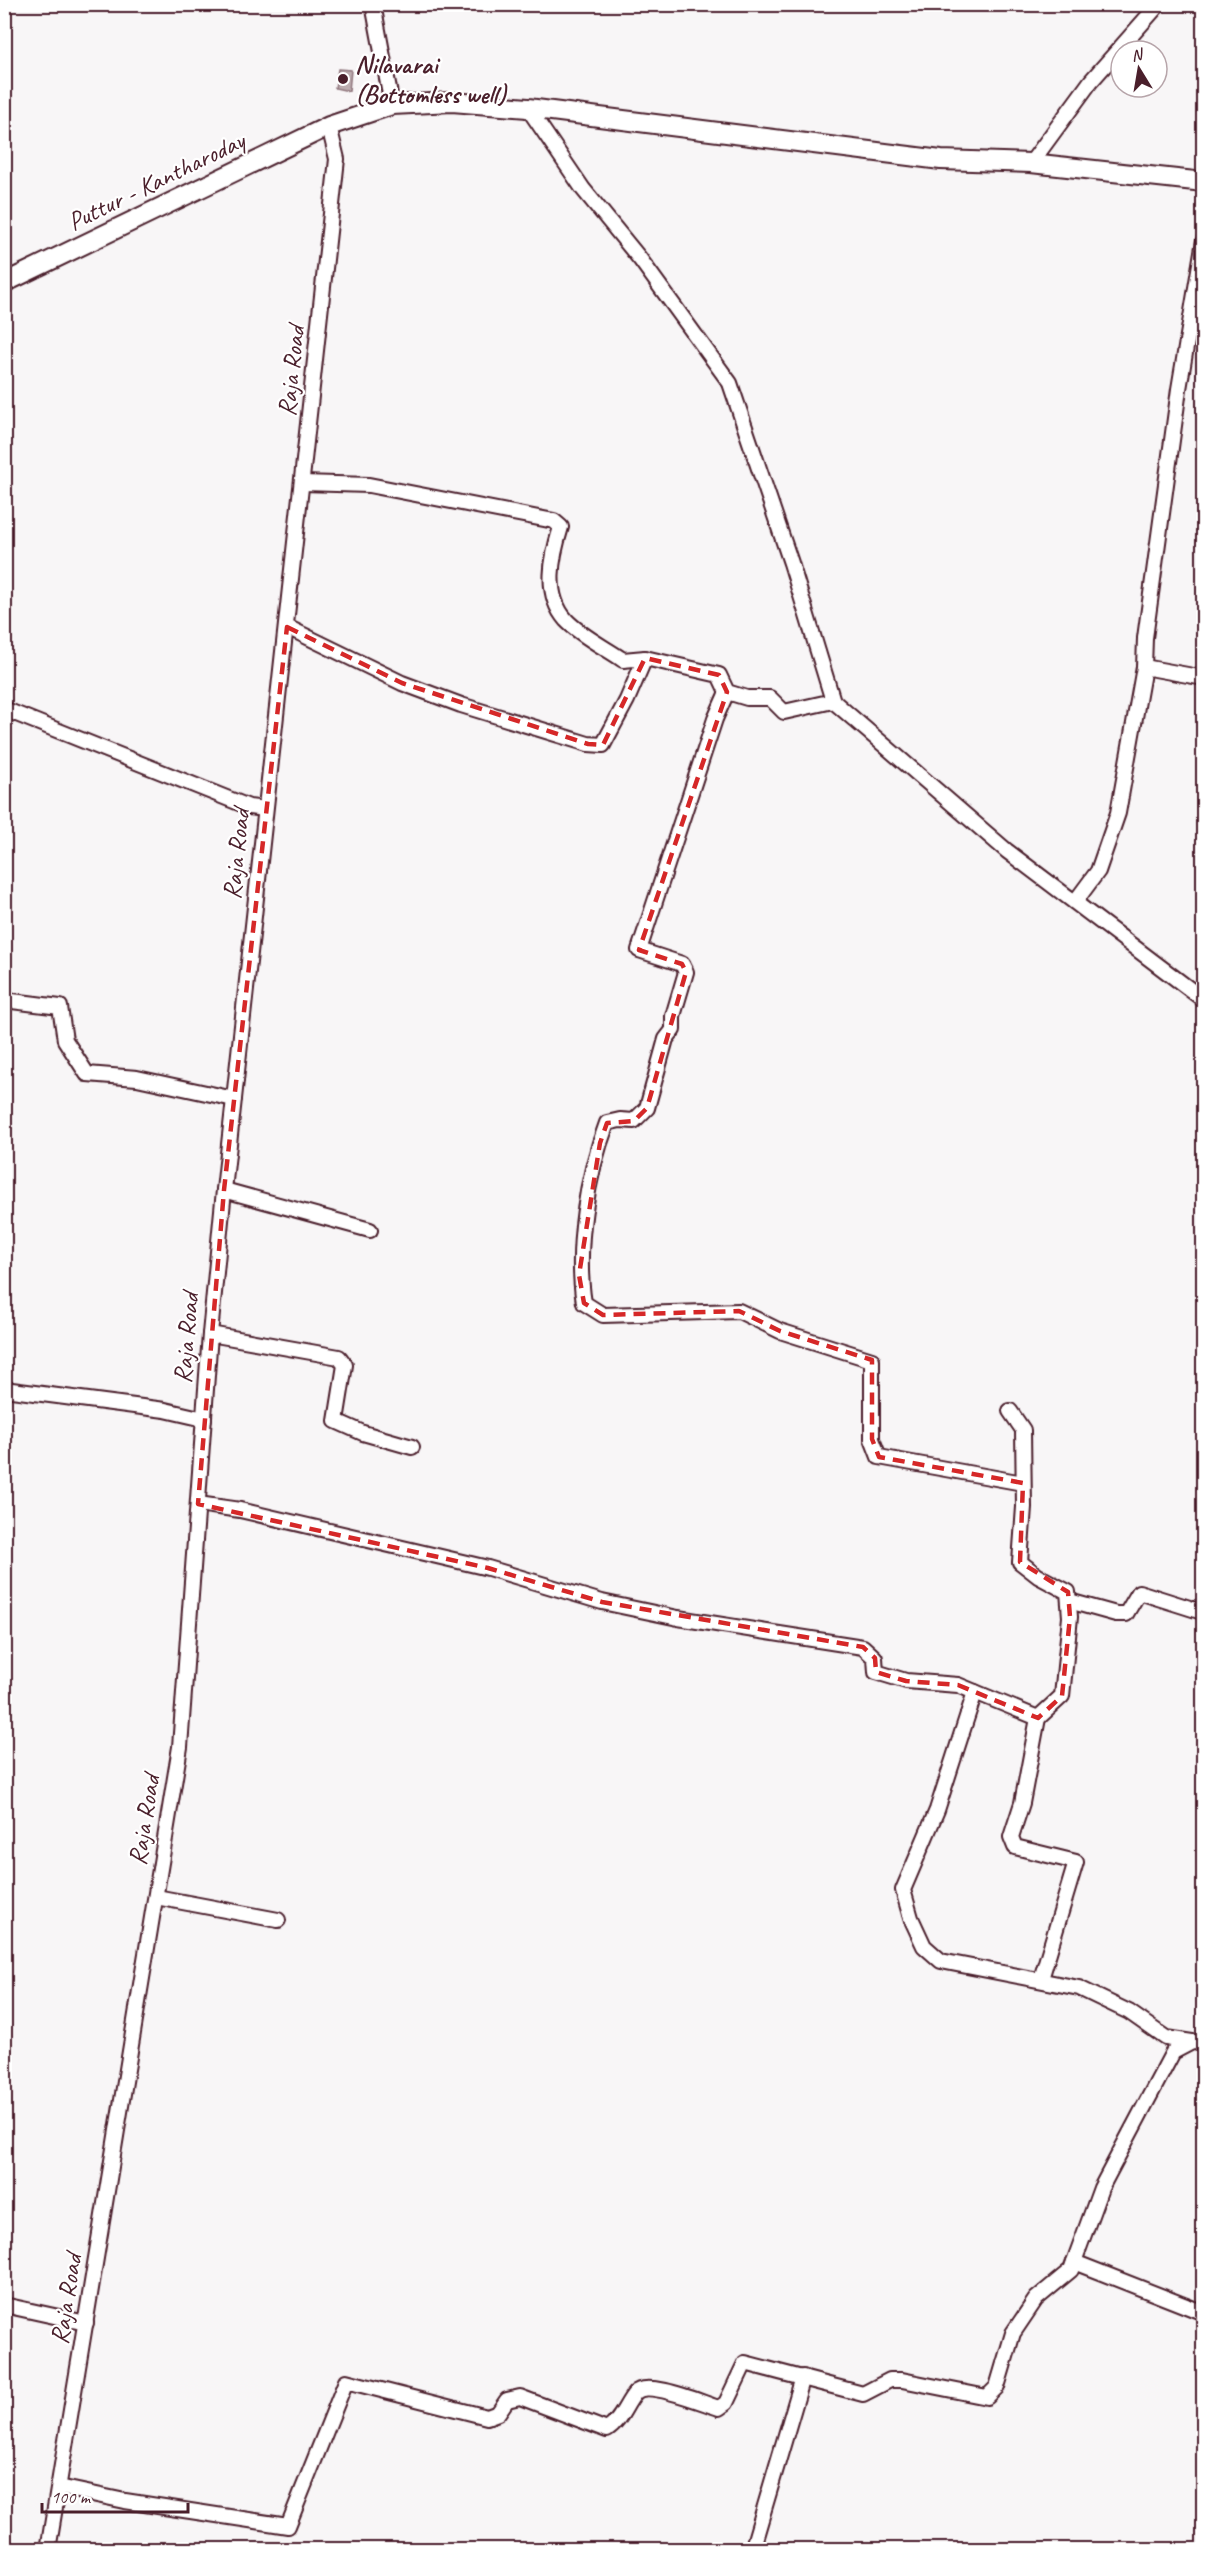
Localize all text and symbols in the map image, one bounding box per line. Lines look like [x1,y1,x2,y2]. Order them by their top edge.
north arrow [1109,39,1169,99]
text: N [1130,44,1146,66]
place label: Nilavarai (Bottomless well) [355,48,508,111]
marker: Nilavarai (Bottomless well) [336,72,350,86]
street label: Puttur - Kantharoday [62,123,252,238]
street label: Raja Road [270,320,313,418]
street label: Raja Road [215,803,258,901]
street label: Raja Road [166,1288,207,1385]
street label: Raja Road [121,1769,168,1867]
street label: Raja Road [43,2248,90,2346]
scale bar [42,2476,188,2514]
text: 100 m [51,2486,92,2508]

